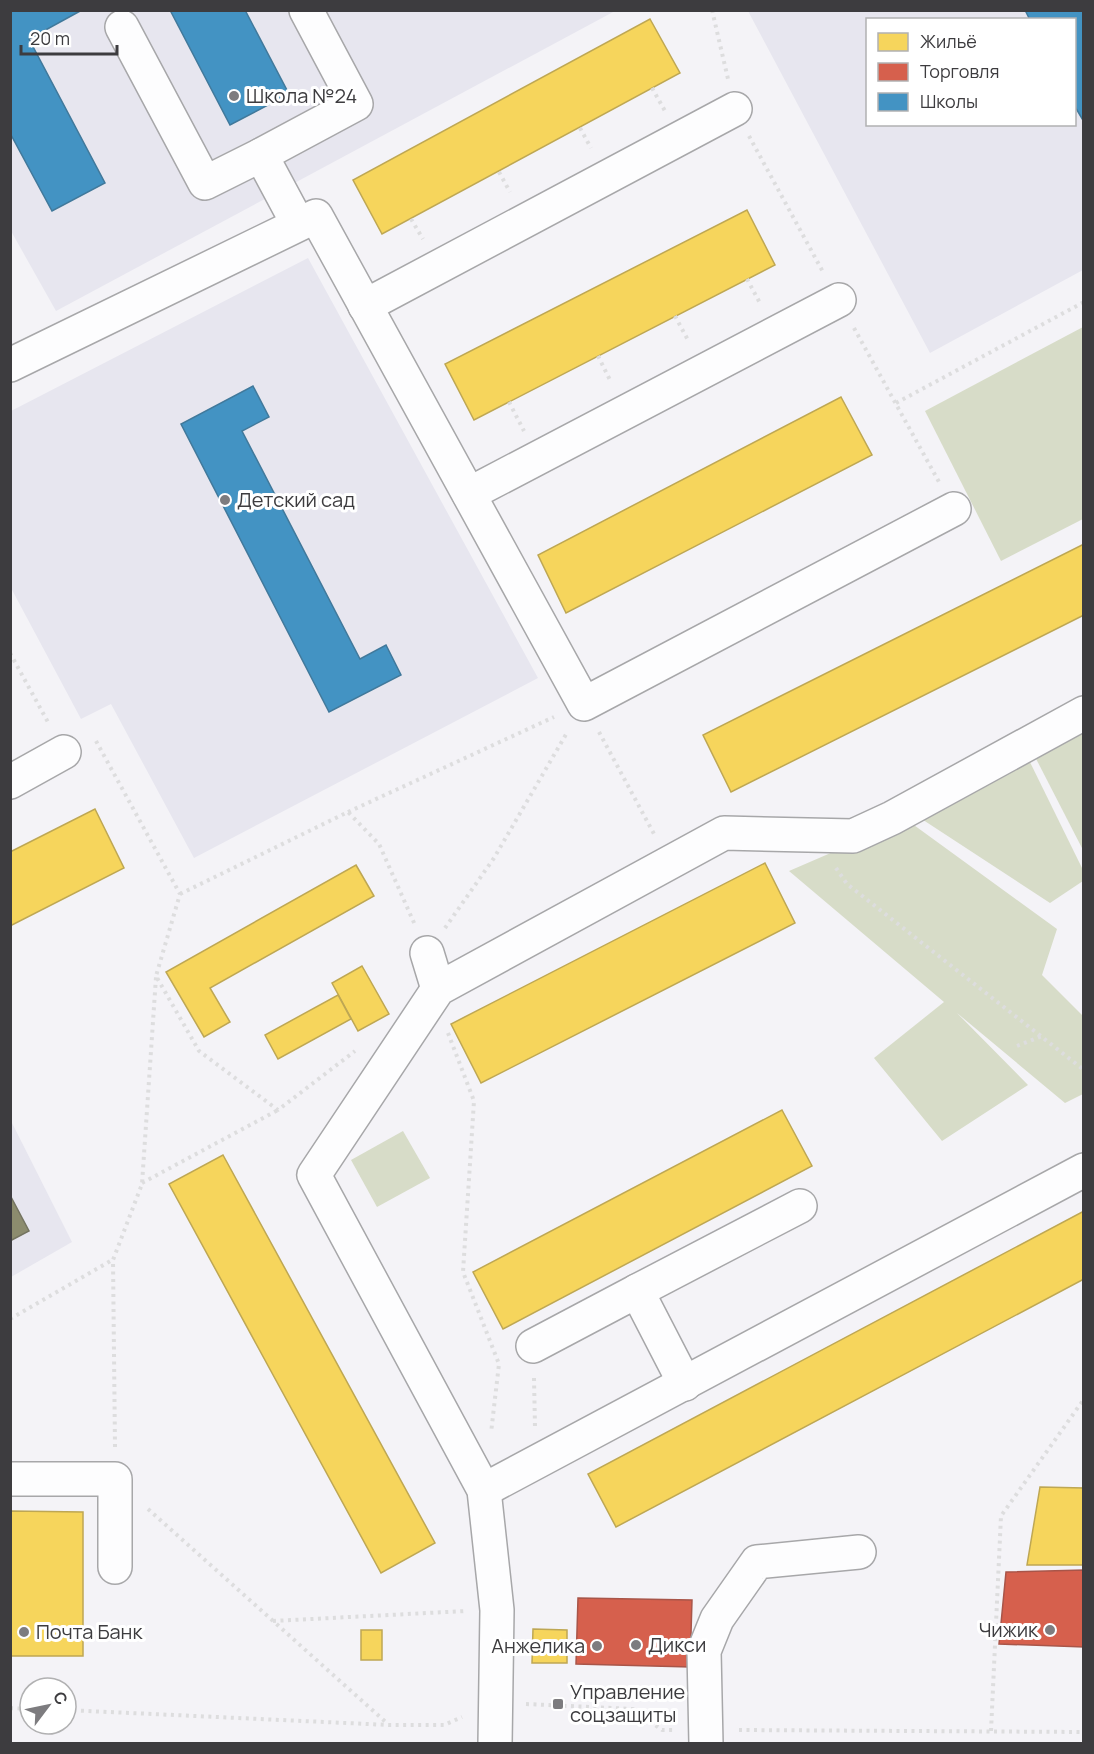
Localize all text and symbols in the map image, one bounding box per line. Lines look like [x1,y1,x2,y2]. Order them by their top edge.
scale bar [21,18,117,56]
legend [866,18,1076,126]
text: 20 m [30,26,70,50]
text: Жильё [920,29,977,53]
text: Торговля [920,59,999,83]
place label: Школа №24 [246,82,357,109]
marker: Школа №24 [227,89,241,103]
text: Школы [920,89,978,113]
place label: Детский сад [237,486,355,513]
marker: Детский сад [218,493,232,507]
place label: Чижик [978,1616,1039,1643]
place label: Почта Банк [36,1618,143,1645]
marker: Чижик [1043,1623,1057,1637]
marker: Почта Банк [17,1625,31,1639]
place label: Дикси [648,1631,706,1658]
place label: Анжелика [491,1632,585,1659]
marker: Дикси [629,1638,643,1652]
marker: Анжелика [590,1639,604,1653]
north arrow [18,1676,78,1736]
place label: Управление соцзащиты [570,1678,685,1728]
text: С [48,1687,73,1709]
marker: Управление соцзащиты [551,1697,565,1711]

